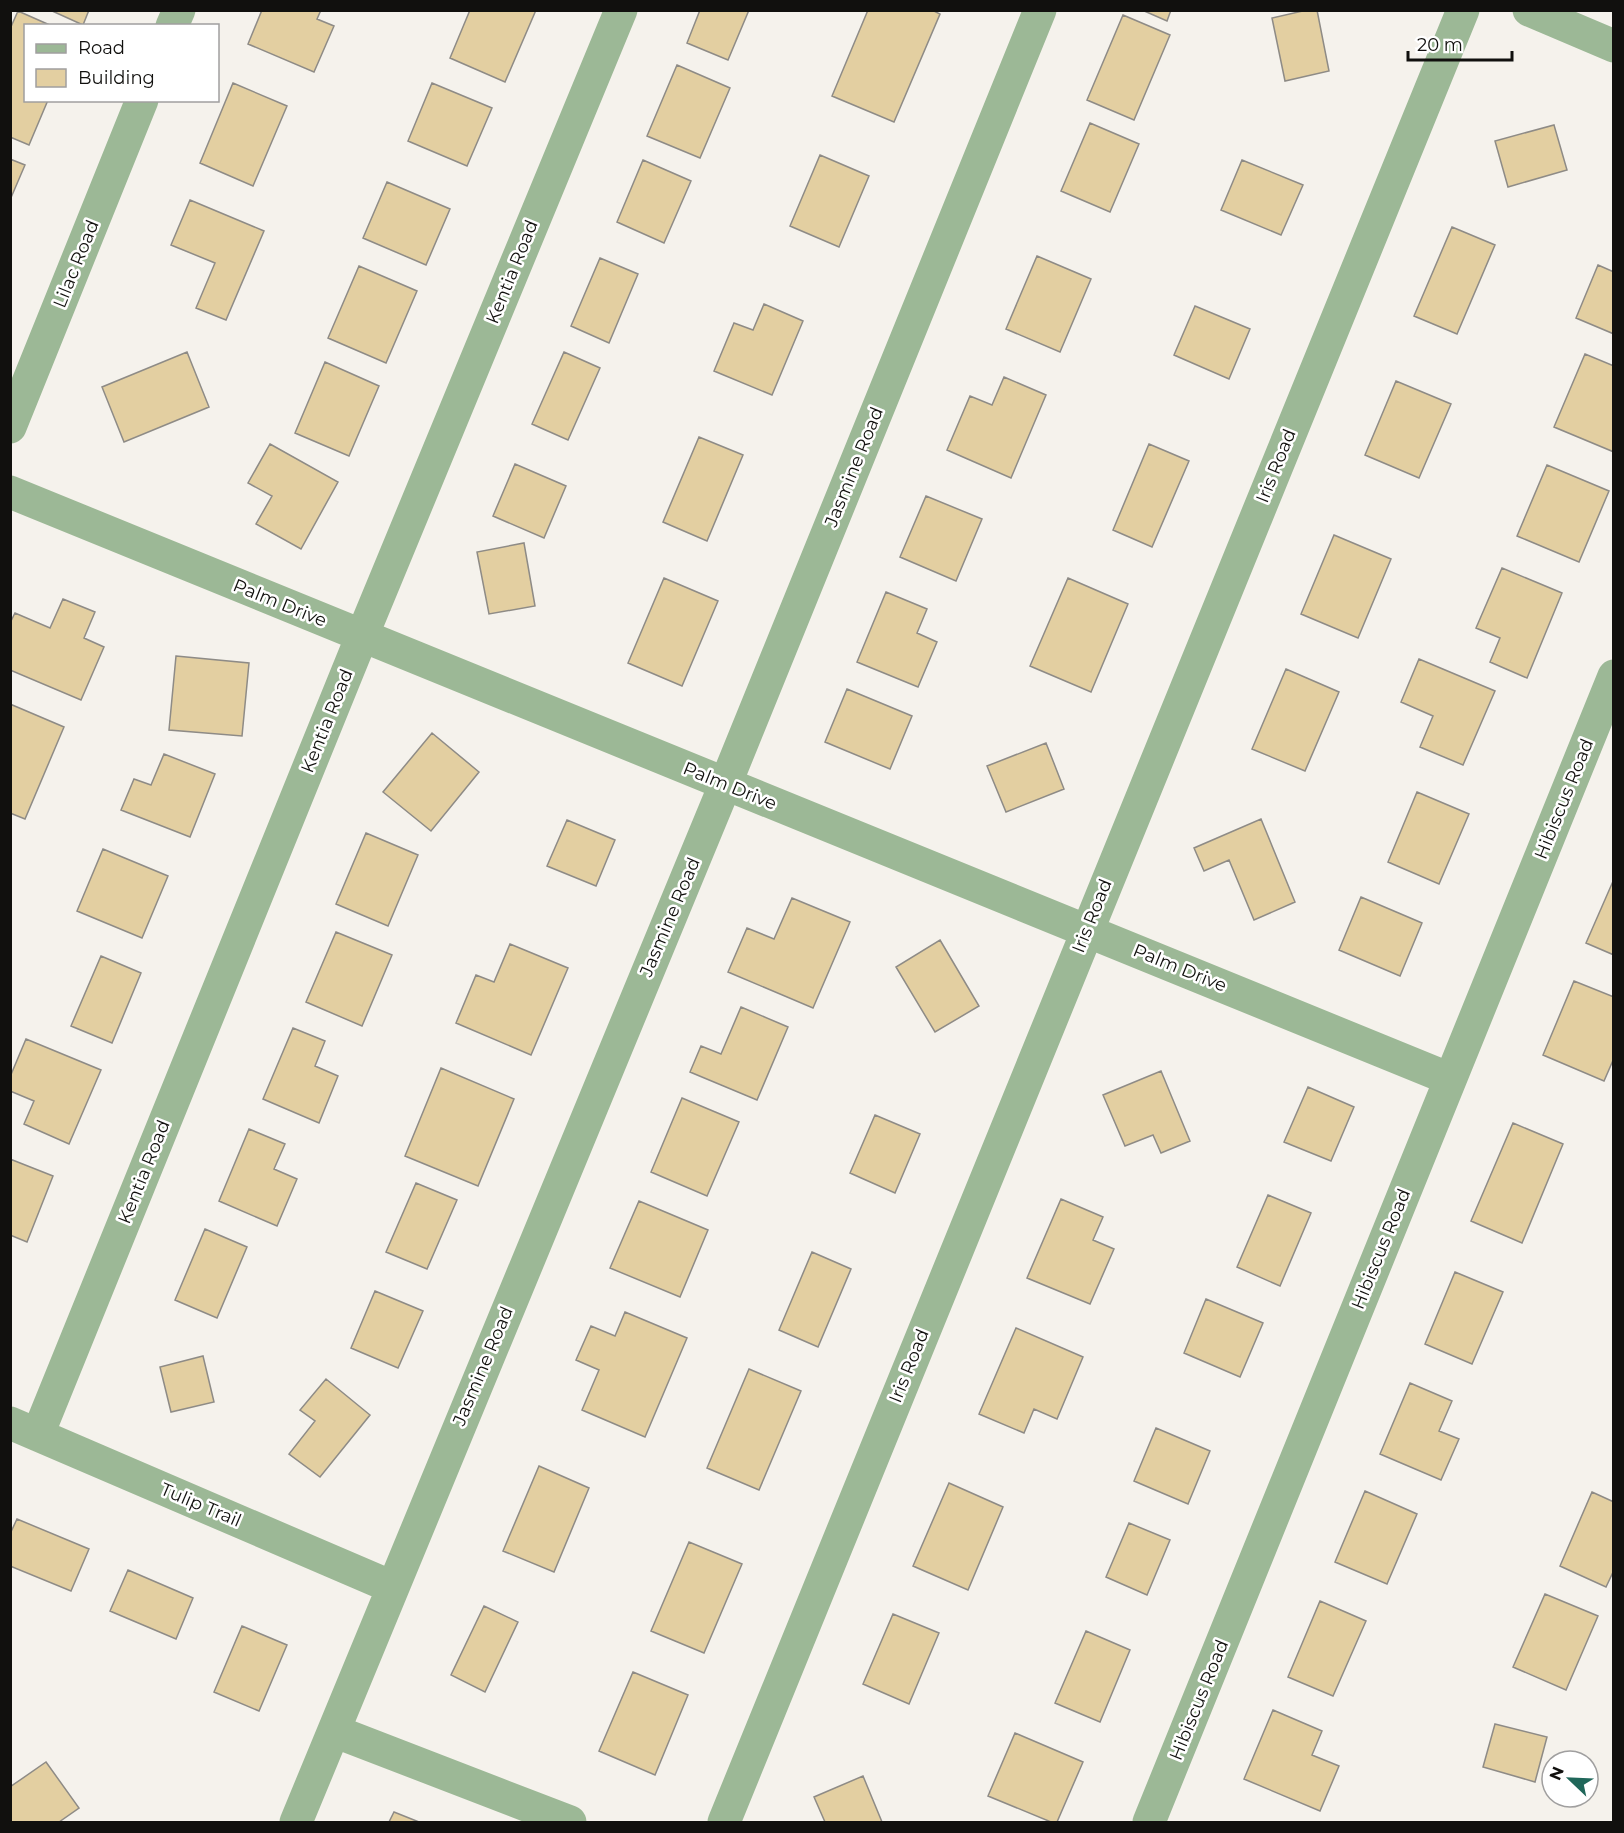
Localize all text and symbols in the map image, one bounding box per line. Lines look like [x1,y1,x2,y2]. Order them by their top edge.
legend [24,24,219,102]
scale bar [1408,24,1512,62]
text: 20 m [1417,34,1463,56]
text: Road [78,37,125,59]
text: Building [78,67,155,89]
street label: Lilac Road [48,217,104,311]
street label: Kentia Road [481,217,543,327]
street label: Jasmine Road [820,404,888,531]
street label: Iris Road [1251,426,1301,506]
street label: Palm Drive [230,574,330,632]
street label: Kentia Road [296,666,358,776]
street label: Hibiscus Road [1530,735,1598,863]
street label: Palm Drive [680,757,780,815]
street label: Jasmine Road [635,854,705,981]
street label: Iris Road [1067,876,1117,956]
street label: Palm Drive [1130,939,1230,997]
street label: Kentia Road [113,1117,175,1227]
street label: Hibiscus Road [1347,1185,1415,1313]
street label: Jasmine Road [448,1303,518,1430]
street label: Iris Road [884,1326,934,1406]
street label: Tulip Trail [157,1478,245,1532]
street label: Hibiscus Road [1165,1636,1233,1764]
north arrow [1540,1749,1600,1809]
text: N [1545,1764,1568,1783]

